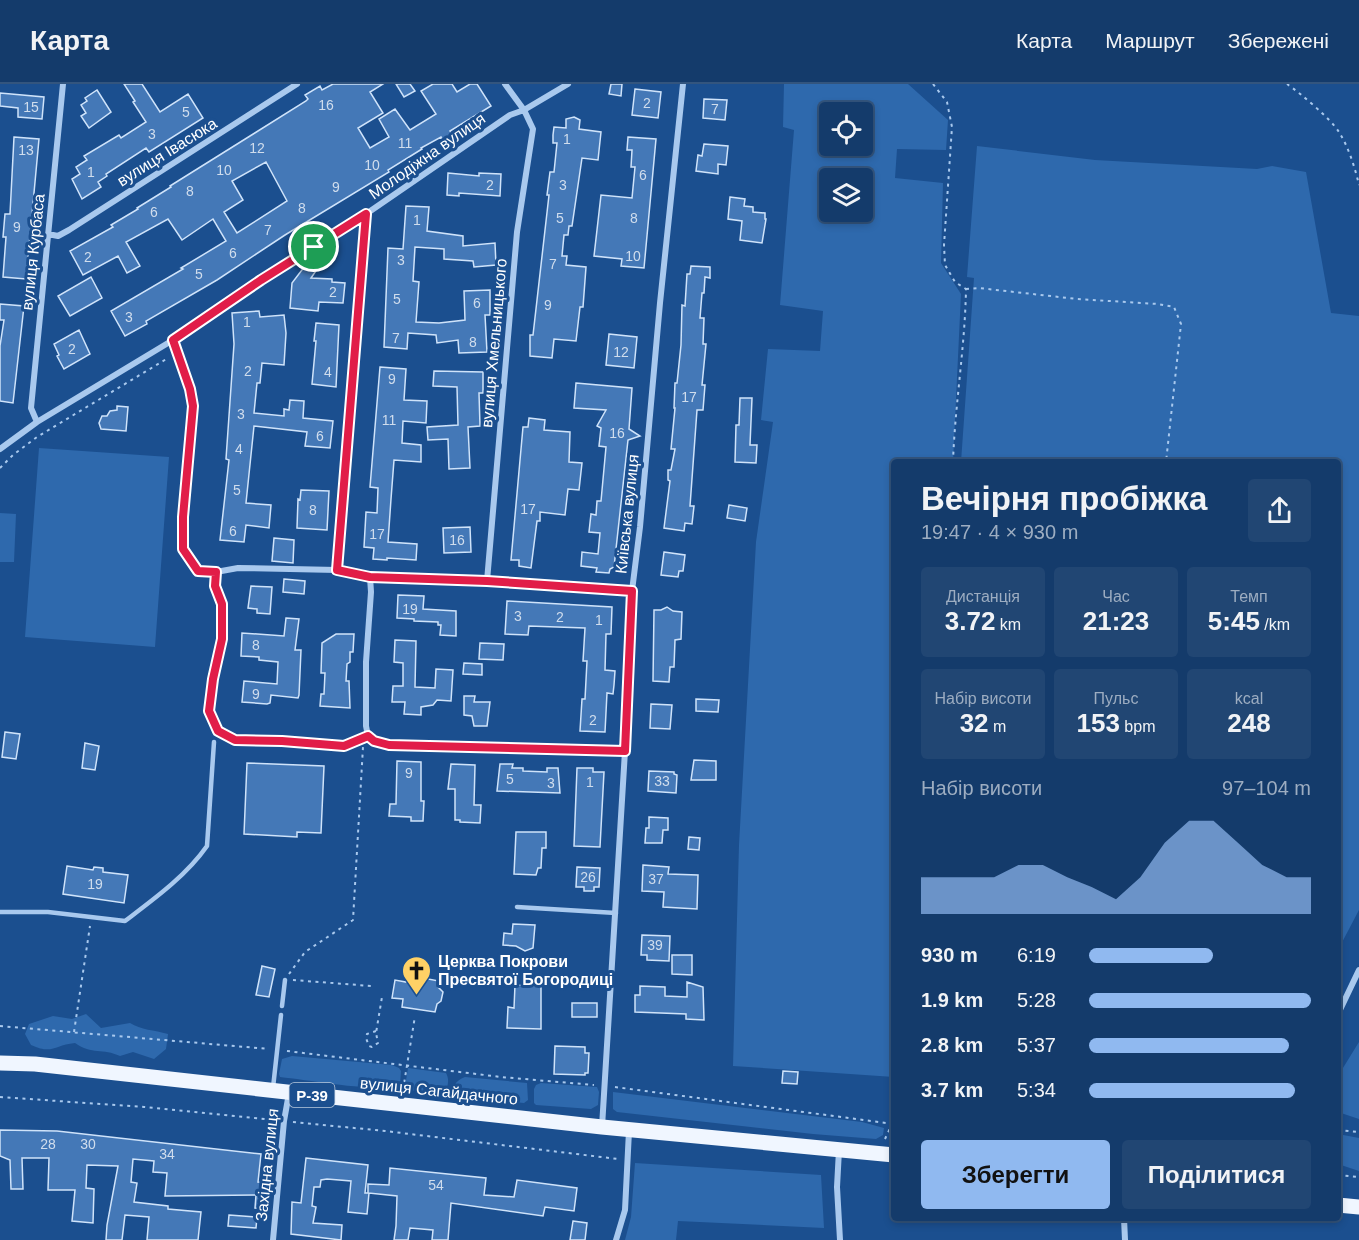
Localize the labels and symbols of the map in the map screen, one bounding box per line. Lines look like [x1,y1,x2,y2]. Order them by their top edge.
house number: 2 [643,95,651,111]
house number: 16 [318,97,334,113]
house number: 15 [23,99,39,115]
house number: 7 [711,101,719,117]
house number: 5 [182,104,190,120]
street label: Молодіжна вулиця [366,110,488,202]
street label: вулиця Івасюка [114,114,220,189]
house number: 3 [148,126,156,142]
house number: 1 [563,131,571,147]
house number: 11 [398,135,412,151]
house number: 12 [249,140,265,156]
house number: 13 [18,142,34,158]
house number: 10 [364,157,380,173]
house number: 10 [216,162,232,178]
house number: 1 [87,164,95,180]
house number: 6 [639,167,647,183]
house number: 2 [486,177,494,193]
house number: 3 [559,177,567,193]
house number: 9 [332,179,340,195]
house number: 8 [186,183,194,199]
street label: вулиця Курбаса [18,193,48,311]
house number: 8 [298,200,306,216]
house number: 6 [150,204,158,220]
house number: 5 [556,210,564,226]
house number: 8 [630,210,638,226]
house number: 1 [413,212,421,228]
house number: 9 [13,219,21,235]
pin [288,221,339,272]
house number: 7 [264,222,272,238]
house number: 6 [229,245,237,261]
house number: 10 [625,248,641,264]
house number: 2 [84,249,92,265]
house number: 3 [397,252,405,268]
house number: 7 [549,256,557,272]
street label: вулиця Хмельницького [478,258,510,428]
house number: 5 [195,266,203,282]
house number: 2 [329,284,337,300]
house number: 5 [393,291,401,307]
house number: 6 [473,295,481,311]
house number: 9 [544,297,552,313]
house number: 3 [125,309,133,325]
house number: 1 [243,314,251,330]
house number: 7 [392,330,400,346]
house number: 8 [469,334,477,350]
house number: 2 [68,341,76,357]
house number: 12 [613,344,629,360]
house number: 2 [244,363,252,379]
house number: 4 [324,364,332,380]
house number: 9 [388,371,396,387]
house number: 17 [681,389,697,405]
house number: 3 [237,406,245,422]
house number: 11 [382,412,396,428]
house number: 16 [609,425,625,441]
house number: 6 [316,428,324,444]
house number: 4 [235,441,243,457]
street label: Київська вулиця [612,453,642,575]
house number: 5 [233,482,241,498]
house number: 17 [520,501,536,517]
house number: 8 [309,502,317,518]
house number: 6 [229,523,237,539]
house number: 17 [369,526,385,542]
house number: 16 [449,532,465,548]
house number: 19 [402,601,418,617]
house number: 3 [514,608,522,624]
house number: 2 [556,609,564,625]
house number: 1 [595,612,603,628]
house number: 8 [252,637,260,653]
house number: 9 [252,686,260,702]
house number: 2 [589,712,597,728]
house number: 9 [405,765,413,781]
house number: 5 [506,771,514,787]
house number: 33 [654,773,670,789]
house number: 1 [586,774,594,790]
house number: 3 [547,775,555,791]
house number: 26 [580,869,596,885]
house number: 37 [648,871,664,887]
house number: 19 [87,876,103,892]
house number: 39 [647,937,663,953]
place label: Церква Покрови Пресвятої Богородиці [438,953,613,988]
church icon: Церква Покрови Пресвятої Богородиці [401,954,433,996]
street label: вулиця Сагайдачного [359,1074,519,1108]
road number: Р-39 [290,1083,334,1107]
street label: Західна вулиця [253,1108,281,1222]
house number: 28 [40,1136,56,1152]
house number: 30 [80,1136,96,1152]
house number: 34 [159,1146,175,1162]
house number: 54 [428,1177,444,1193]

